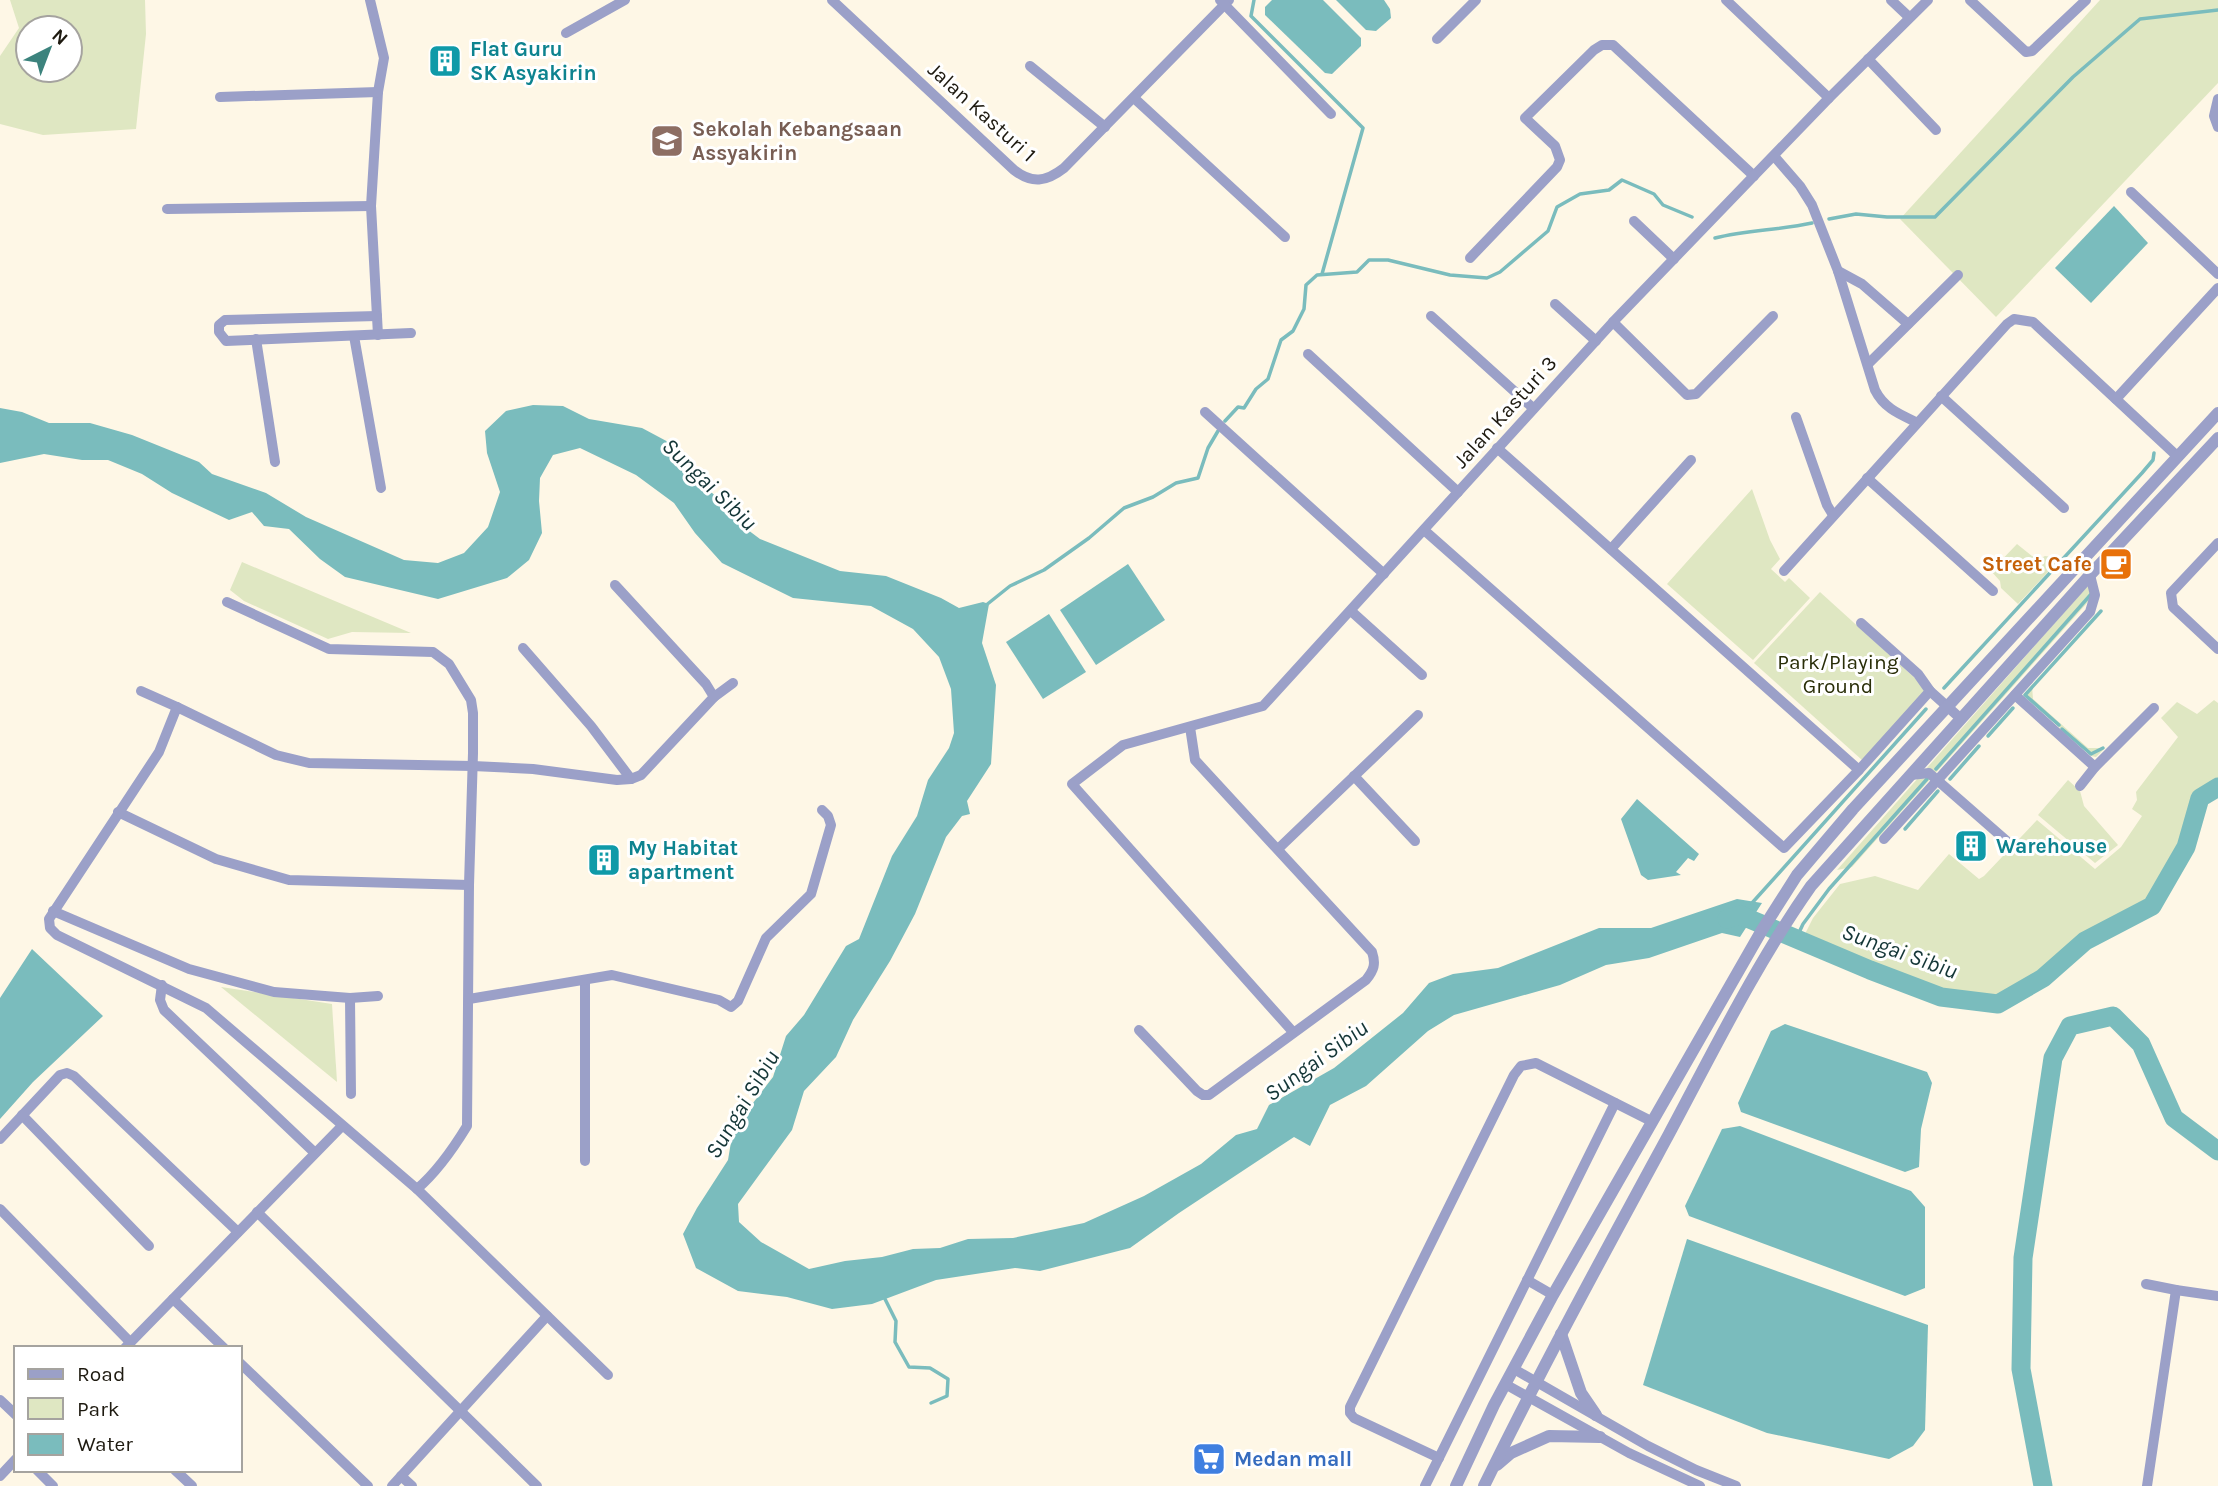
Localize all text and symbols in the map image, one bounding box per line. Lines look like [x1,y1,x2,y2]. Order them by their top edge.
north arrow [14,14,84,84]
text: N [47,24,72,50]
place label: Flat Guru SK Asyakirin [470,37,597,85]
building icon: Flat Guru SK Asyakirin [426,42,464,80]
street label: Jalan Kasturi 1 [923,57,1041,167]
place label: Sekolah Kebangsaan Assyakirin [692,117,902,165]
school or university icon: Sekolah Kebangsaan Assyakirin [648,122,686,160]
street label: Jalan Kasturi 3 [1448,351,1562,473]
water label: Sungai Sibiu [657,432,763,536]
cafe icon: Street Cafe [2097,545,2135,583]
place label: Street Cafe [1982,552,2092,576]
park label: Park/Playing Ground [1777,650,1899,698]
building icon: Warehouse [1952,827,1990,865]
place label: Warehouse [1996,834,2107,858]
place label: My Habitat apartment [628,836,738,884]
building icon: My Habitat apartment [585,841,623,879]
water label: Sungai Sibiu [1838,918,1962,985]
water label: Sungai Sibiu [1259,1014,1373,1107]
water label: Sungai Sibiu [700,1045,785,1163]
legend [14,1346,242,1472]
text: Road [77,1362,125,1386]
text: Park [77,1397,120,1421]
text: Water [77,1432,133,1456]
supermarket icon: Medan mall [1190,1440,1228,1478]
place label: Medan mall [1234,1447,1352,1471]

